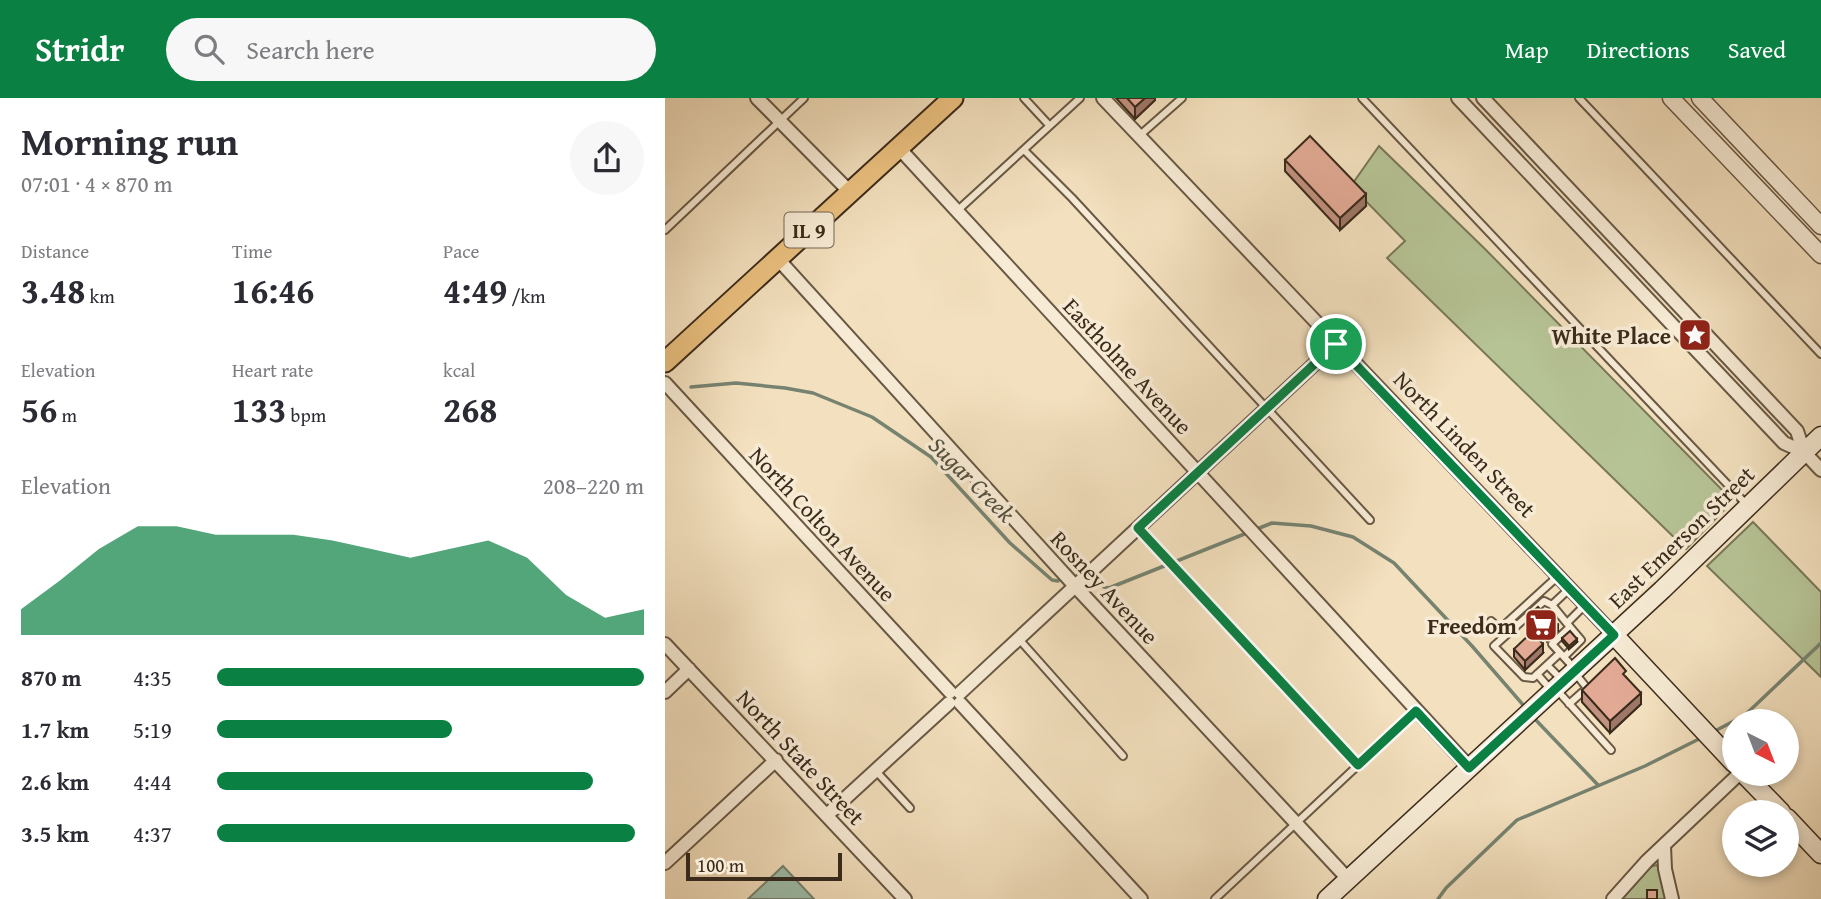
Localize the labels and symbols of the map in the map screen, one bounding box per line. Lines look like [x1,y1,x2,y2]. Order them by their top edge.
road number: IL 9 [785,212,833,248]
street label: Eastholme Avenue [1056,290,1200,442]
pin [1306,314,1366,374]
place icon: White Place [1676,316,1714,354]
place label: White Place [1551,319,1671,352]
street label: North Linden Street [1386,363,1544,525]
water label: Sugar Creek [921,428,1023,530]
street label: North Colton Avenue [742,439,904,609]
street label: East Emerson Street [1600,458,1762,616]
street label: Rosney Avenue [1043,523,1167,651]
supermarket icon: Freedom [1522,606,1560,644]
place label: Freedom [1427,609,1517,642]
street label: North State Street [729,682,873,832]
north arrow [1722,709,1799,786]
scale bar [686,850,842,882]

